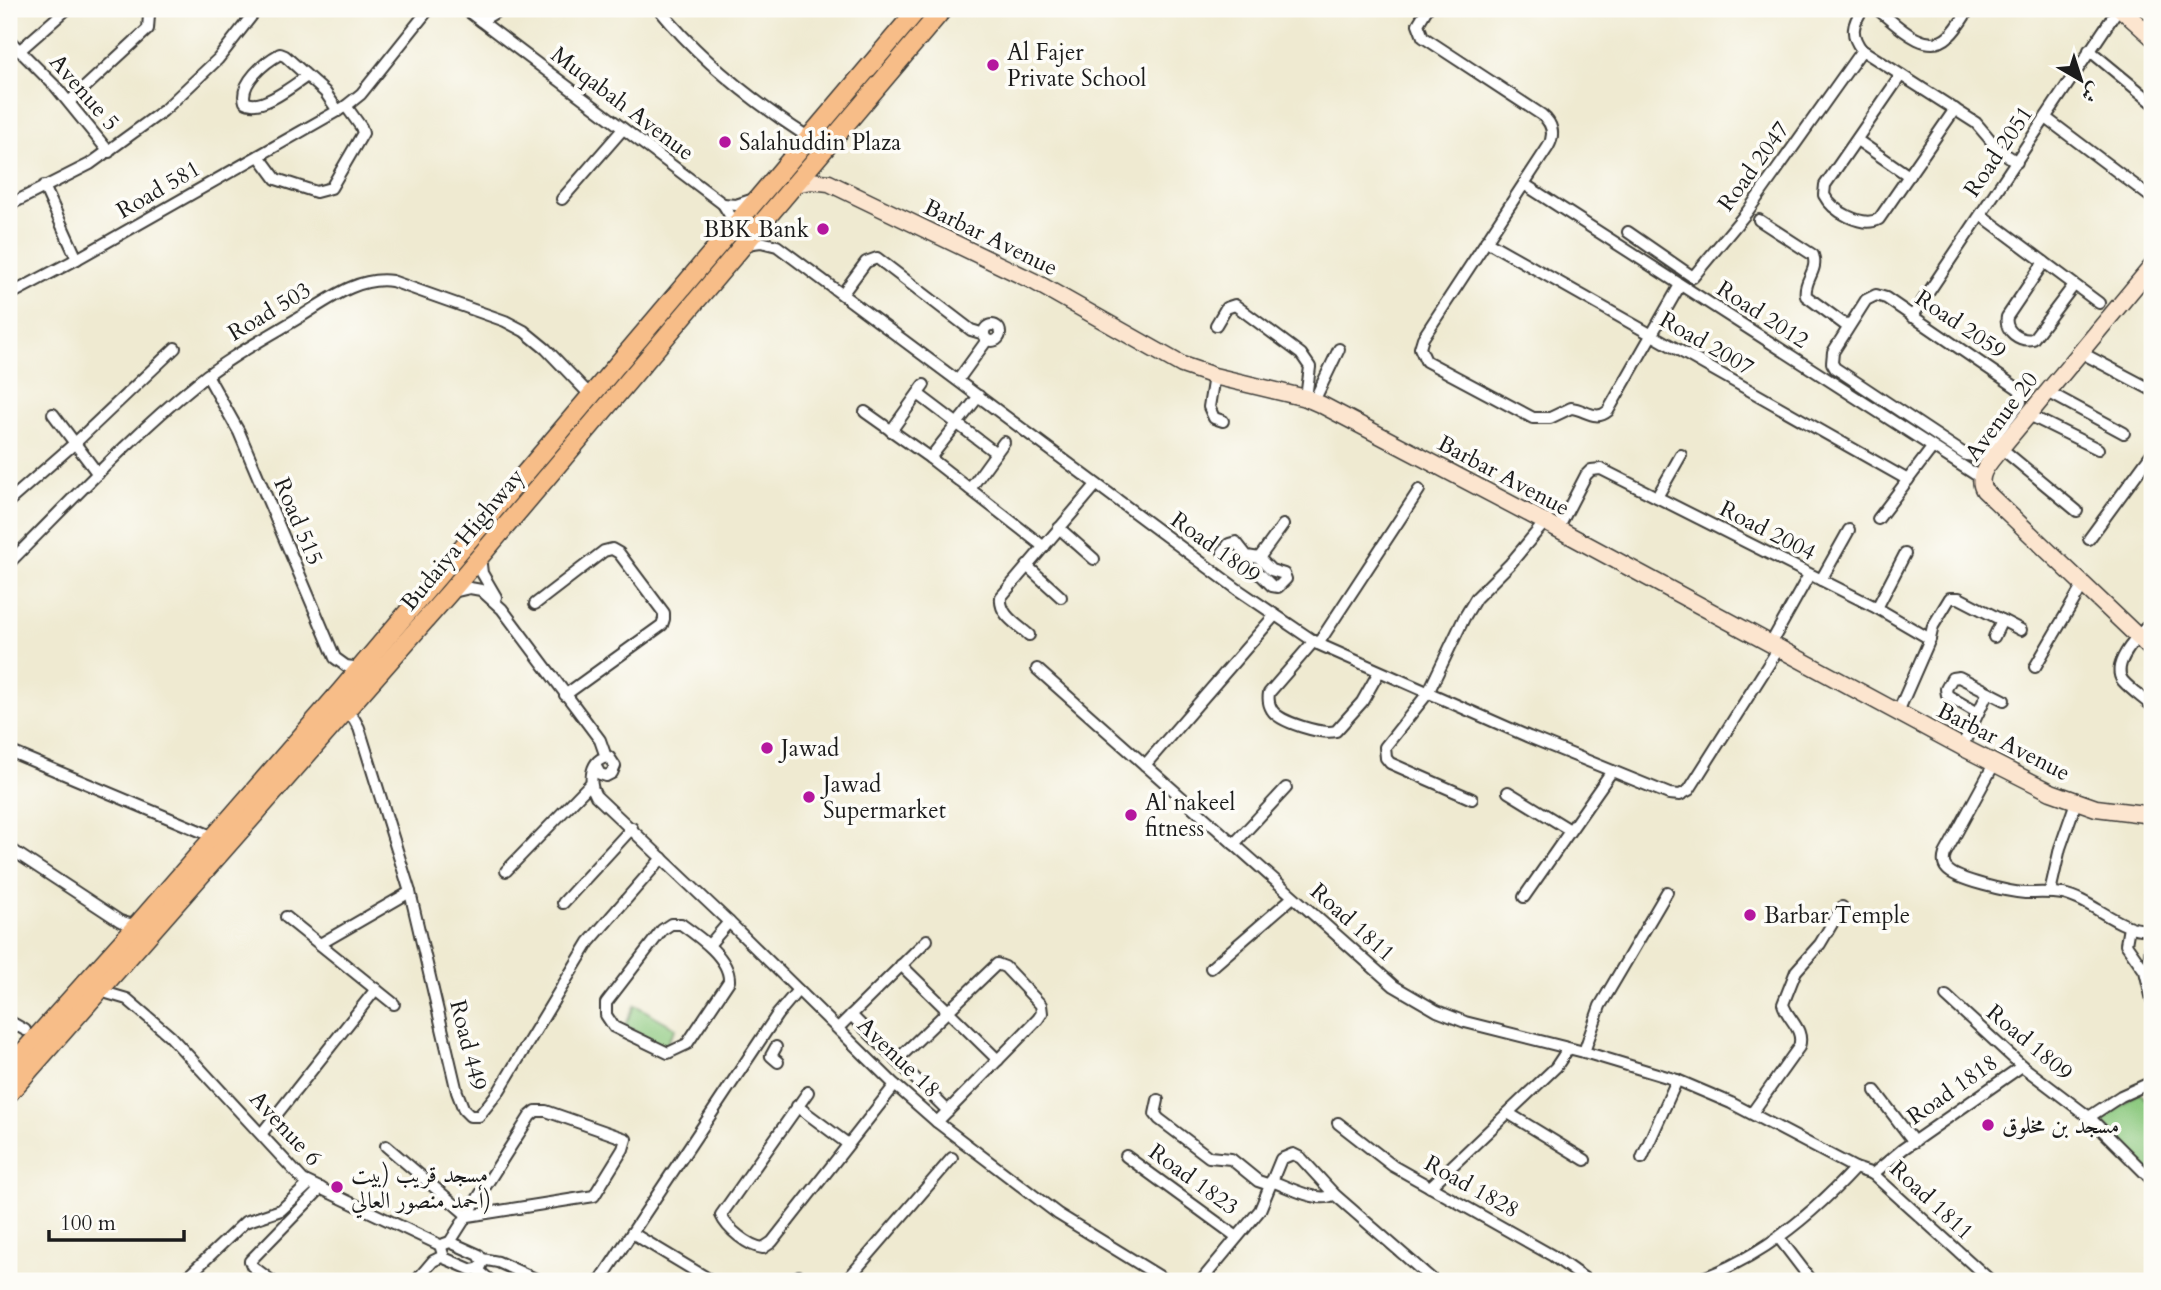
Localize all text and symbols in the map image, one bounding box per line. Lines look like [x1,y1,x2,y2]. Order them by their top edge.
place label: Al Fajer Private School [1007,37,1146,94]
street label: Muqabah Avenue [545,39,701,168]
north arrow [2046,46,2116,116]
street label: Avenue 5 [43,47,127,137]
marker: Al Fajer Private School [985,57,1001,73]
text: ش [2076,76,2107,108]
street label: Road 2051 [1957,100,2040,203]
street label: Road 2047 [1710,115,1796,217]
place label: Salahuddin Plaza [739,127,901,158]
marker: Salahuddin Plaza [717,134,733,150]
street label: Road 581 [111,153,206,226]
street label: Barbar Avenue [919,192,1063,283]
place label: BBK Bank [703,214,810,245]
marker: BBK Bank [815,221,831,237]
street label: Road 2012 [1711,273,1815,356]
street label: Road 503 [222,274,317,348]
street label: Road 2059 [1909,283,2012,366]
street label: Road 2007 [1654,304,1759,383]
street label: Avenue 20 [1958,365,2045,467]
street label: Barbar Avenue [1432,428,1575,523]
street label: Budaiya Highway [394,462,531,617]
street label: Road 515 [266,473,331,570]
street label: Road 2004 [1714,493,1821,568]
street label: Road 1809 [1165,504,1267,590]
street label: Barbar Avenue [1932,695,2076,788]
place label: Jawad [778,733,840,764]
marker: Jawad [759,740,775,756]
place label: Jawad Supermarket [820,769,946,826]
place label: Al nakeel fitness [1145,787,1236,844]
marker: Jawad Supermarket [801,789,817,805]
marker: Al nakeel fitness [1123,807,1139,823]
street label: Road 1811 [1304,876,1402,969]
place label: Barbar Temple [1764,900,1910,931]
marker: Barbar Temple [1742,907,1758,923]
street label: Road 449 [442,997,495,1094]
street label: Road 1809 [1980,997,2079,1088]
street label: Avenue 18 [850,1010,947,1105]
street label: Road 1818 [1901,1047,2004,1132]
street label: Avenue 6 [243,1084,329,1173]
place label: مسجد بن مخلوق [2002,1110,2120,1141]
marker: مسجد بن مخلوق [1980,1117,1996,1133]
street label: Road 1823 [1143,1136,1245,1222]
street label: Road 1828 [1419,1148,1525,1225]
street label: Road 1811 [1883,1154,1980,1247]
place label: مسجد قريب (بيت أحمد منصور العالي) [351,1159,491,1219]
marker: مسجد قريب (بيت أحمد منصور العالي) [329,1179,345,1195]
scale bar [49,1199,184,1243]
text: 100 m [60,1209,116,1238]

